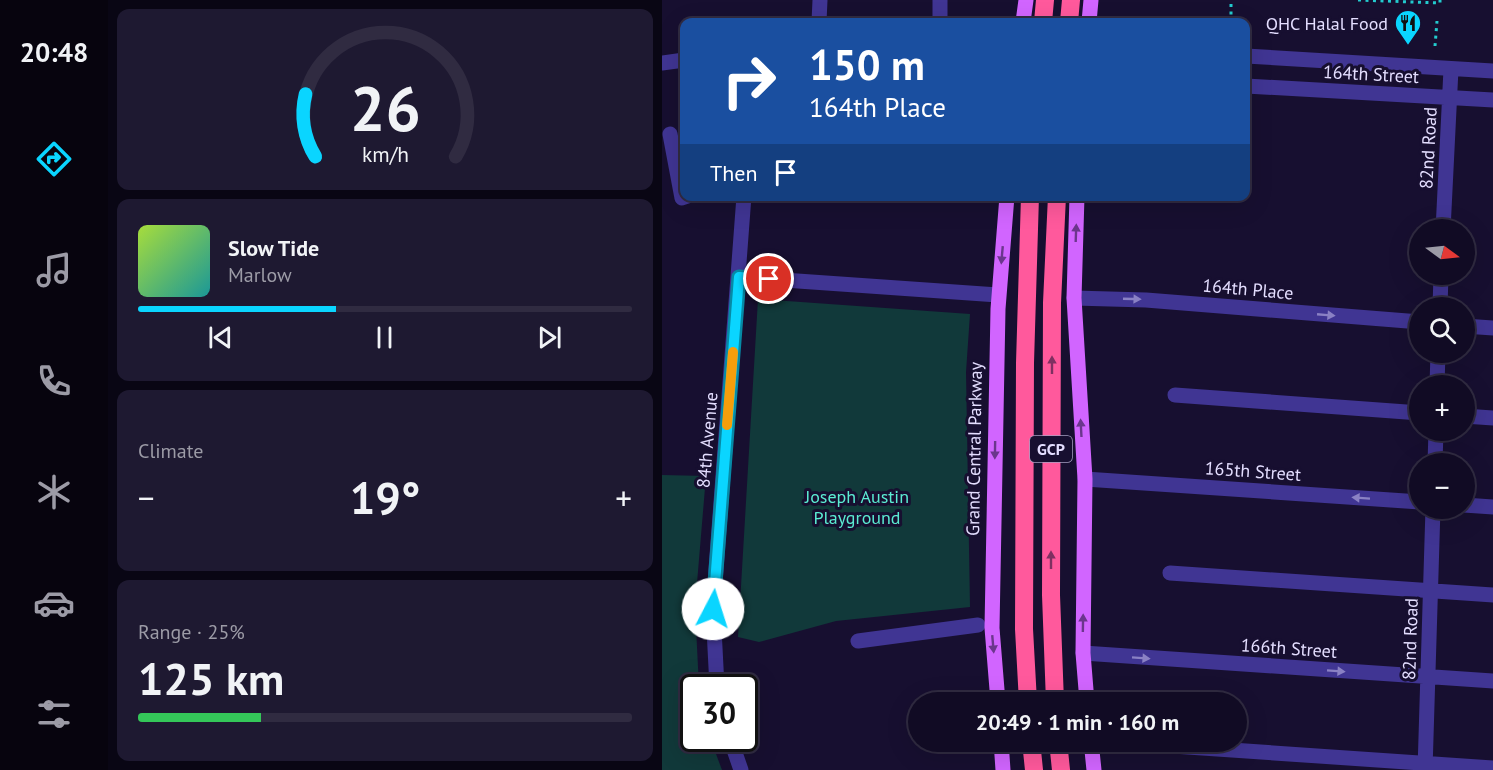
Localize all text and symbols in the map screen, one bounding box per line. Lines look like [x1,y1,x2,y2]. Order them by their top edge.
restaurant icon: QHC Halal Food [1393,8,1423,46]
place label: QHC Halal Food [1266,12,1388,35]
text: 20:48 [20,35,88,69]
text: 150 m [809,37,925,92]
icon: right [710,42,788,120]
street label: 164th Street [1322,60,1420,88]
text: 26 [350,67,420,148]
text: 164th Place [809,90,946,124]
street label: 82nd Road [1414,106,1442,190]
icon: directions [33,138,75,180]
text: km/h [361,140,408,168]
icon: arrive [769,156,802,189]
text: Then [710,159,757,187]
north arrow [1409,219,1475,285]
map controls [1409,219,1475,519]
one-way arrow [1071,224,1081,243]
text: Slow Tide [228,234,319,262]
one-way arrow [997,245,1007,264]
icon: music [33,249,75,291]
pin [743,253,794,304]
text: Marlow [228,262,292,288]
icon: arrive [752,262,785,295]
street label: 164th Place [1202,274,1294,304]
one-way arrow [1123,295,1142,304]
button: search [1409,297,1475,363]
one-way arrow [1317,310,1336,320]
icon: previous [204,321,237,354]
icon: pause [368,321,401,354]
icon: next [533,321,566,354]
one-way arrow [1047,355,1057,374]
icon: phone [33,360,75,402]
street label: Grand Central Parkway [961,361,987,536]
button: + [1409,375,1475,441]
street label: 84th Avenue [691,391,723,489]
one-way arrow [1077,418,1086,437]
road number: GCP [1030,436,1072,462]
text: Climate [138,438,204,464]
one-way arrow [990,440,1000,459]
button: − [1409,453,1475,519]
street label: 165th Street [1204,456,1302,486]
text: 19° [350,468,420,526]
icon: climate [33,471,75,513]
text: − [138,476,155,519]
text: + [615,476,632,519]
park label: Joseph Austin Playground [804,485,909,529]
one-way arrow [1352,493,1371,503]
one-way arrow [1046,550,1056,569]
position arrow [681,577,745,641]
icon: car [33,582,75,624]
street label: 82nd Road [1397,598,1423,680]
one-way arrow [1078,613,1088,632]
text: Range · 25% [138,619,245,645]
street label: 166th Street [1240,633,1338,663]
one-way arrow [988,635,998,654]
text: 125 km [138,649,284,707]
one-way arrow [1132,653,1151,662]
one-way arrow [1326,666,1345,676]
speed limit sign: 30 [680,674,758,752]
icon: filters [33,693,75,735]
text: 20:49 · 1 min · 160 m [976,708,1179,736]

